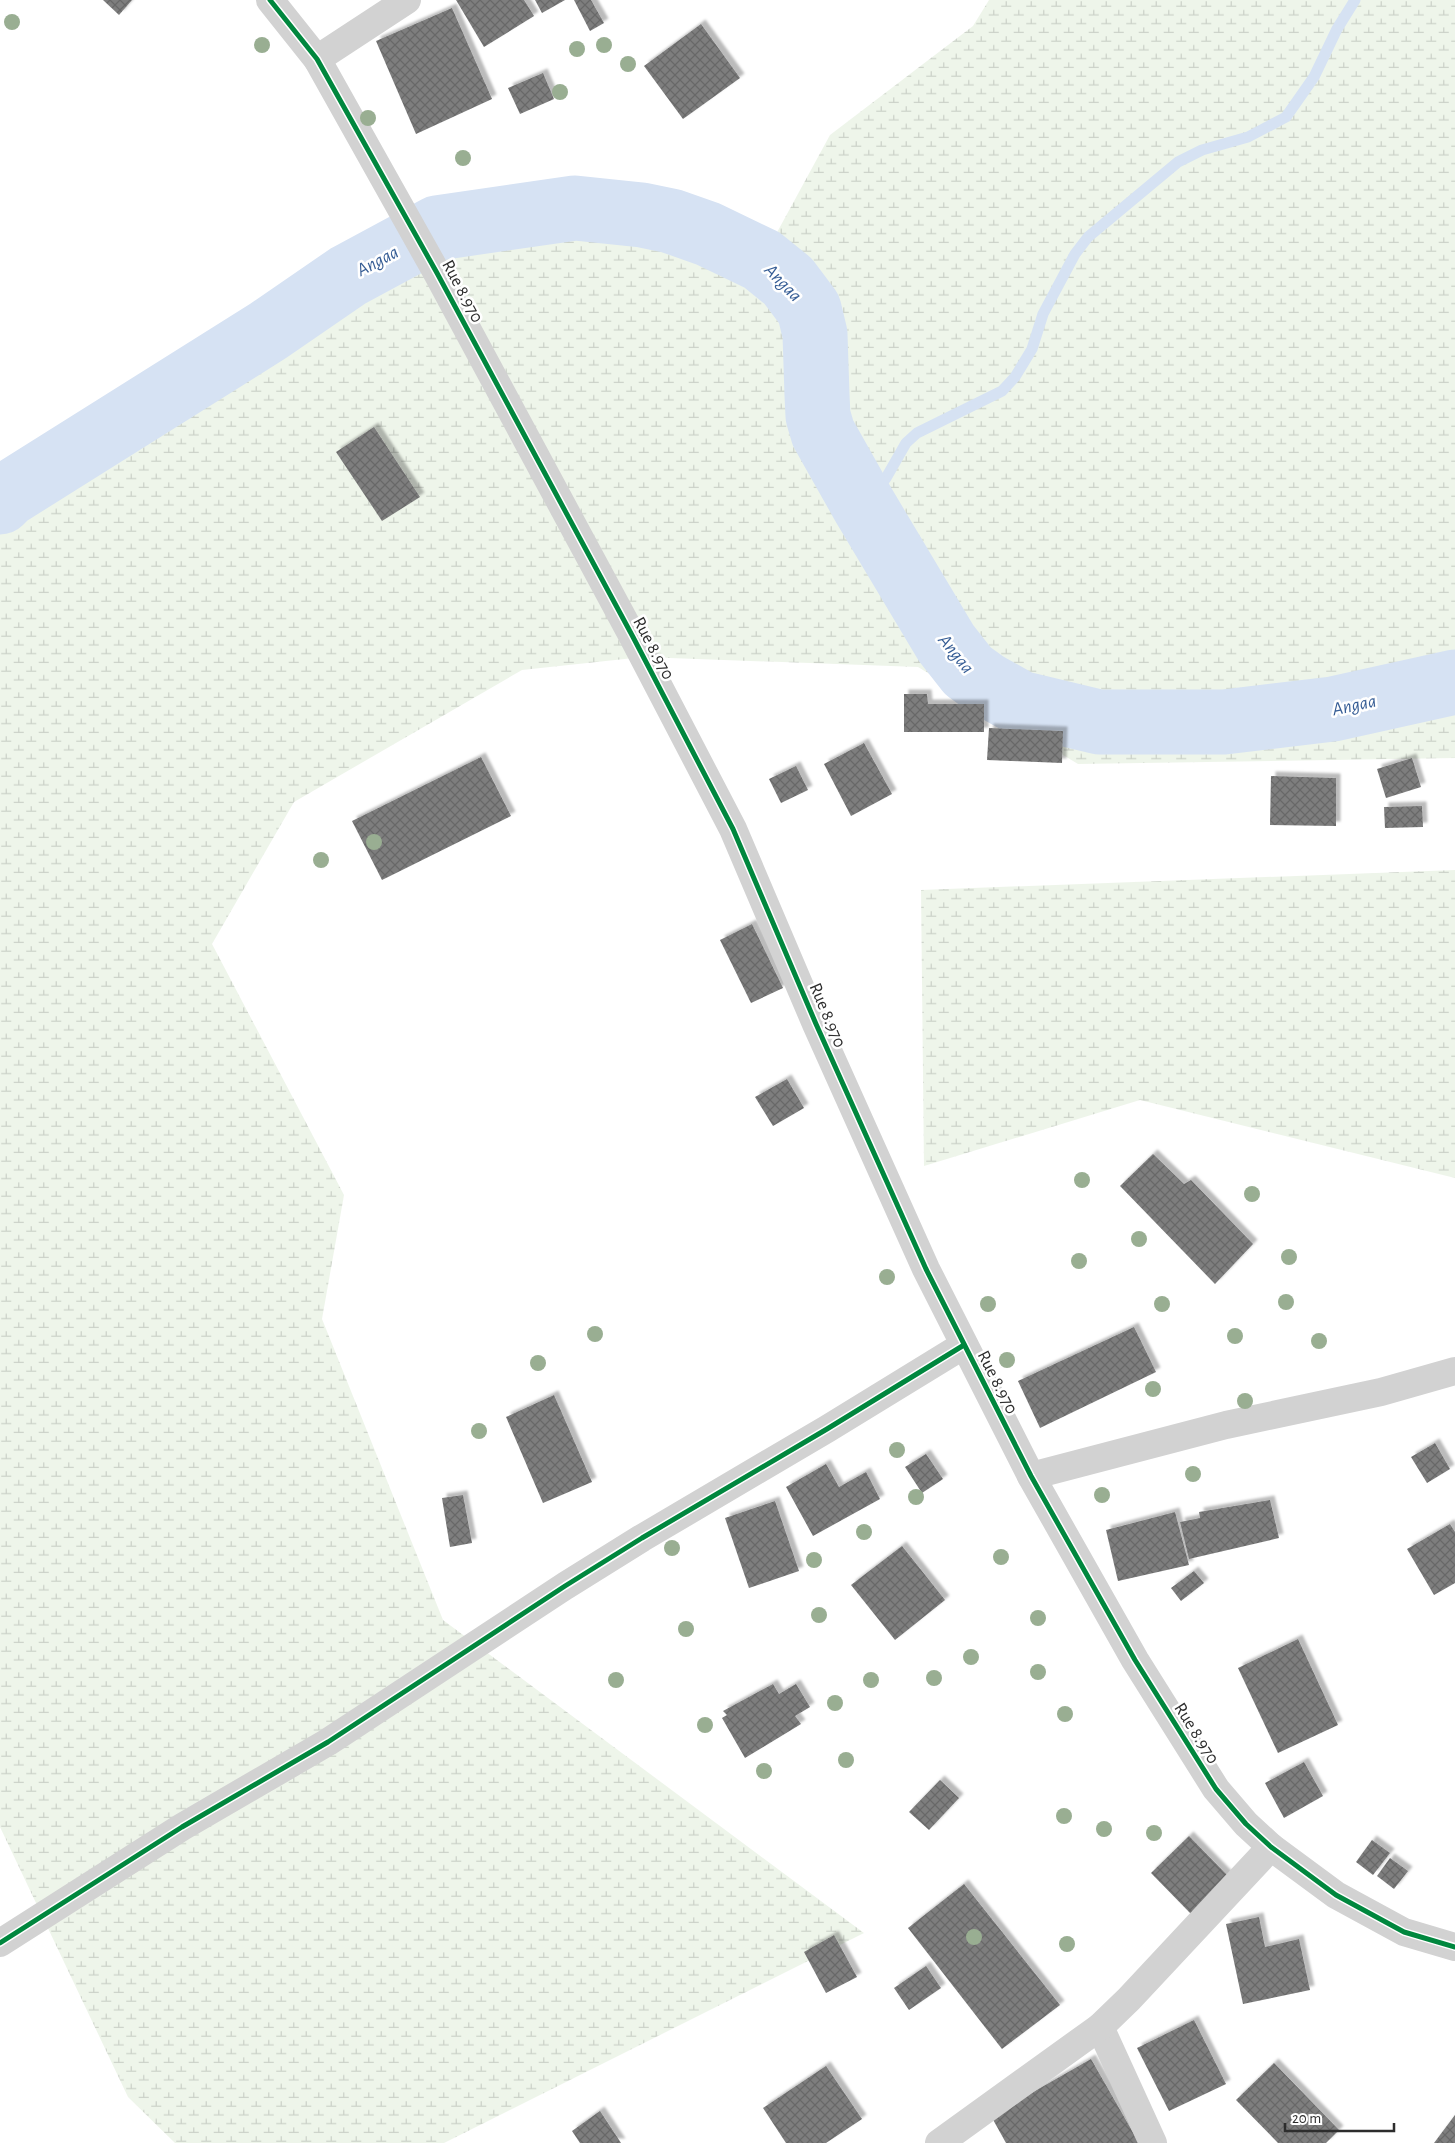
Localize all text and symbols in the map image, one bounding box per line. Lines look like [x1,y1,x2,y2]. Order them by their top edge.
water label: Angaa [353,243,402,281]
street label: Rue 8.970 [438,257,486,326]
water label: Angaa [760,260,805,306]
street label: Rue 8.970 [629,614,677,683]
water label: Angaa [934,630,977,677]
water label: Angaa [1330,692,1378,720]
street label: Rue 8.970 [805,980,849,1050]
street label: Rue 8.970 [974,1348,1021,1417]
street label: Rue 8.970 [1170,1700,1222,1767]
scale bar [1285,2100,1394,2132]
text: 20 m [1292,2111,1321,2126]

